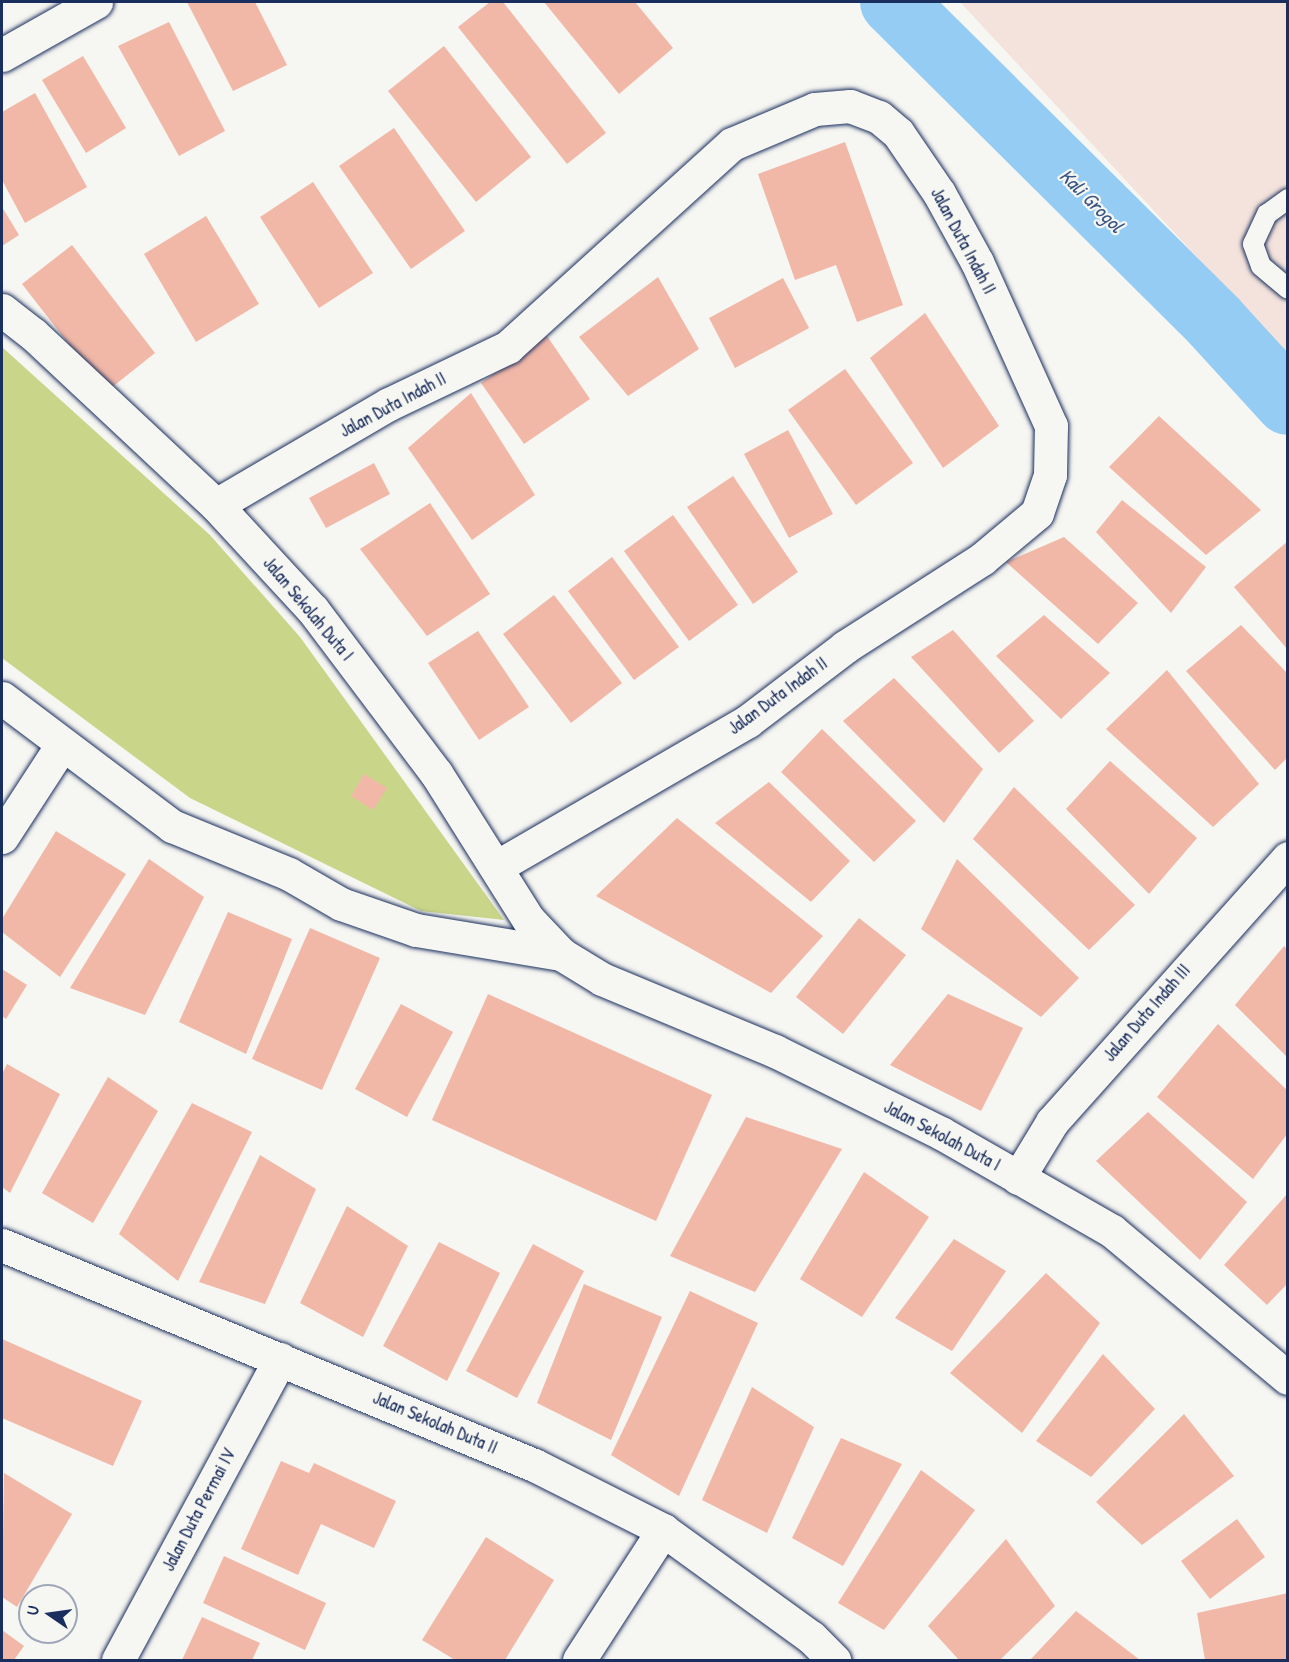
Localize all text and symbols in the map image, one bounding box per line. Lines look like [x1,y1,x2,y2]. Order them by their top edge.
water label: Kali Grogol [1055,163,1129,237]
street label: Jalan Duta Indah II [926,184,1000,298]
street label: Jalan Duta Indah II [336,368,450,442]
street label: Jalan Sekolah Duta I [258,553,358,665]
street label: Jalan Duta Indah II [724,653,832,739]
street label: Jalan Duta Indah III [1099,960,1195,1066]
street label: Jalan Sekolah Duta I [880,1096,1004,1176]
street label: Jalan Sekolah Duta II [370,1387,500,1459]
street label: Jalan Duta Permai IV [158,1445,240,1575]
north arrow [18,1584,78,1644]
text: U [21,1604,44,1617]

